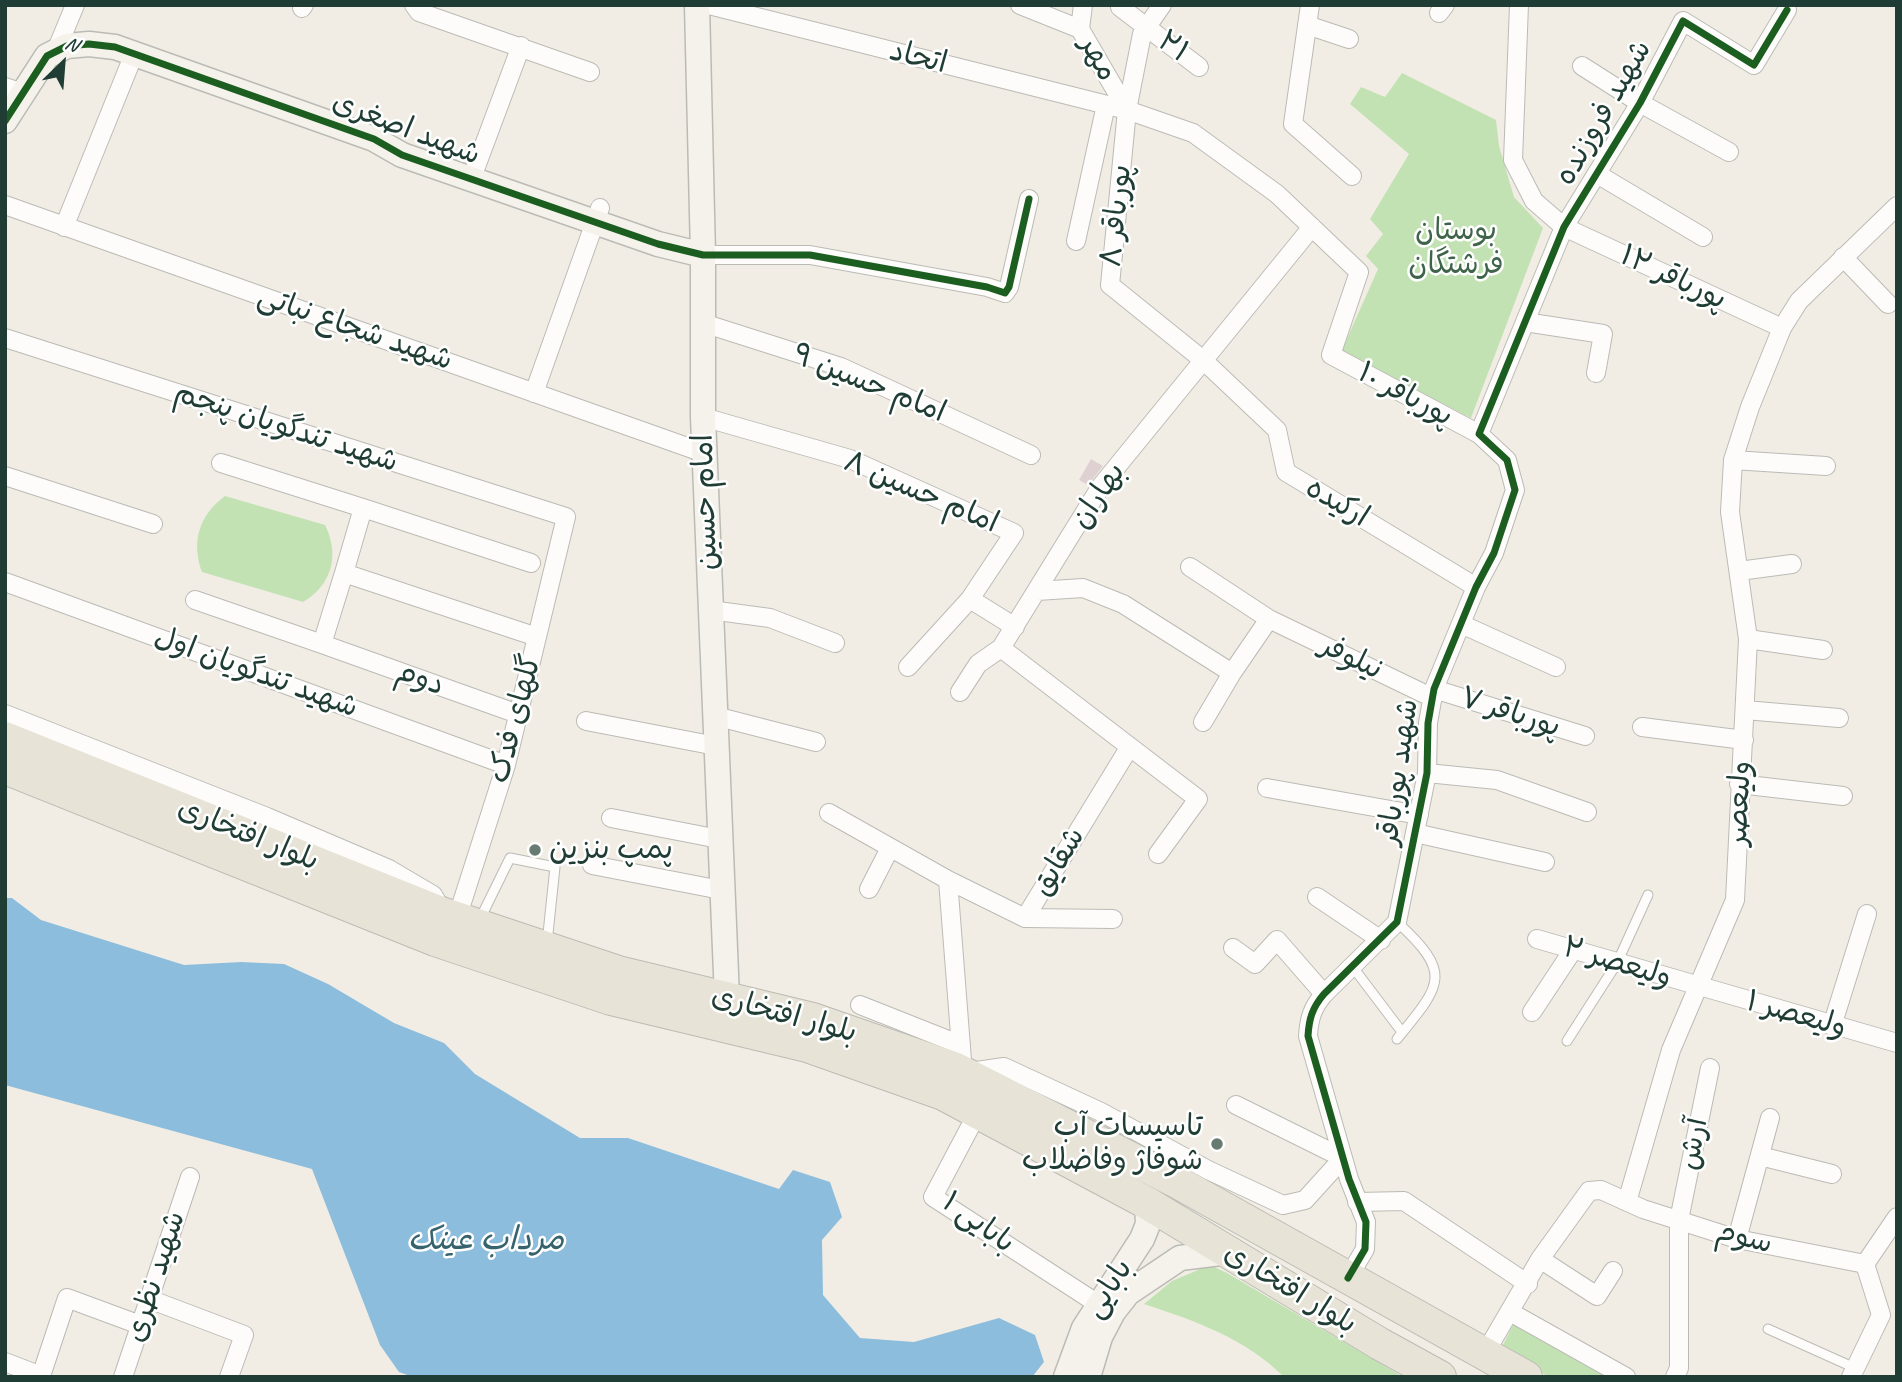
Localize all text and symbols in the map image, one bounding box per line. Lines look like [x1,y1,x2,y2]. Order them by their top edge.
street label: ۲۱ [1150,23,1196,71]
north arrow [28,28,98,98]
street label: مهر [1071,30,1125,88]
text: N [61,31,82,57]
street label: اتحاد [885,34,951,82]
street label: شهید فروزنده [1548,34,1660,192]
street label: شهید اصغری [327,84,485,174]
street label: پورباقر ۸ [1094,163,1140,269]
park label: بوستان فرشتگان [1408,213,1504,284]
street label: پورباقر ۱۲ [1614,238,1732,318]
street label: شهید شجاع نباتی [253,279,457,379]
street label: امام حسین ۹ [787,337,951,431]
street label: پورباقر ۱۰ [1351,355,1459,435]
street label: شهید تندگویان پنجم [170,375,402,481]
street label: امام حسین [686,433,726,571]
street label: امام حسین ۸ [838,444,1004,542]
street label: بهاران [1064,456,1134,536]
street label: ارکیده [1299,470,1375,536]
street label: شهید تندگویان اول [149,619,363,727]
street label: نیلوفر [1314,628,1388,688]
street label: گلهای فدک [482,651,550,787]
street label: دوم [391,654,449,704]
street label: پورباقر ۷ [1455,680,1565,746]
street label: شهید پورباقر [1371,697,1427,847]
street label: ولیعصر [1720,760,1760,846]
street label: بلوار افتخاری [172,790,324,880]
street label: شقایق [1025,821,1093,903]
place label: پمپ بنزین [549,832,673,868]
marker: پمپ بنزین [527,842,543,858]
street label: ولیعصر ۲ [1558,929,1676,997]
street label: بلوار افتخاری [707,978,861,1052]
street label: ولیعصر ۱ [1742,984,1850,1046]
place label: تاسیسات آب شوفاژ وفاضلاب [1022,1109,1203,1180]
street label: آرش [1671,1115,1717,1173]
marker: تاسیسات آب شوفاژ وفاضلاب [1209,1136,1225,1152]
street label: بابایی ۱ [934,1184,1022,1262]
street label: شهید نظری [118,1207,194,1347]
street label: سوم [1712,1214,1776,1262]
water label: مرداب عینک [408,1222,564,1260]
street label: بلوار افتخاری [1217,1235,1363,1343]
street label: بابایی [1077,1253,1141,1325]

